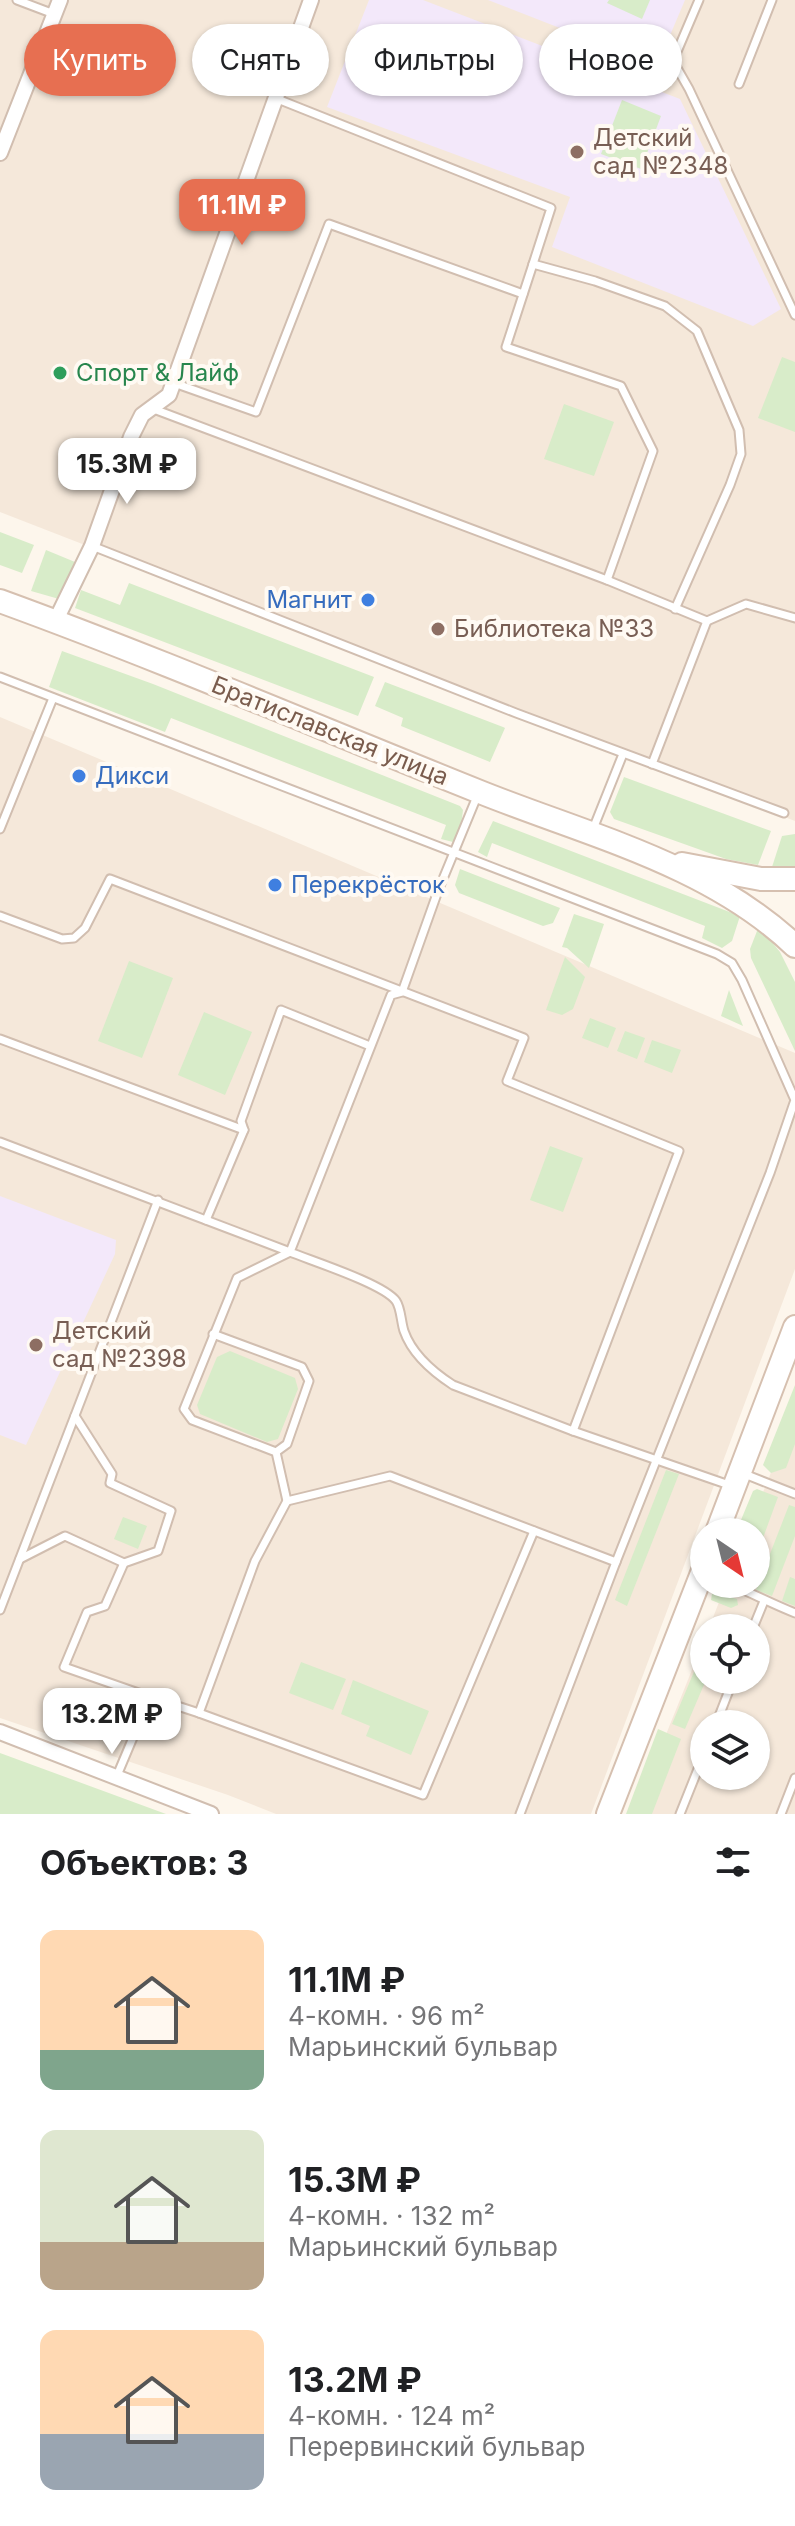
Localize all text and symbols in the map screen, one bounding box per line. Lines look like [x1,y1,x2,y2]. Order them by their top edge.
chip: Купить [24,24,176,96]
chip: Снять [192,24,329,96]
chip: Фильтры [345,24,523,96]
chip: Новое [539,24,682,96]
place label: Детский сад №2348 [593,123,728,180]
marker: Детский сад №2348 [568,143,586,161]
pin: 11.1M ₽ [168,179,316,247]
text: 11.1M ₽ [197,189,287,220]
place label: Спорт & Лайф [76,358,239,387]
marker: Спорт & Лайф [51,364,69,382]
pin: 15.3M ₽ [53,438,201,506]
text: 15.3M ₽ [76,448,178,479]
place label: Магнит [266,585,352,614]
marker: Магнит [359,591,377,609]
place label: Библиотека №33 [454,614,654,643]
marker: Библиотека №33 [429,620,447,638]
street label: Братиславская улица [208,670,453,791]
place label: Дикси [95,761,169,790]
marker: Дикси [70,767,88,785]
place label: Перекрёсток [291,870,445,899]
marker: Перекрёсток [266,876,284,894]
place label: Детский сад №2398 [52,1316,187,1373]
marker: Детский сад №2398 [27,1336,45,1354]
north arrow [690,1518,770,1598]
map controls [690,1518,770,1790]
button: locate [690,1614,770,1694]
pin: 13.2M ₽ [38,1688,186,1756]
text: 13.2M ₽ [61,1698,163,1729]
button: layers [690,1710,770,1790]
icon: filters [711,1840,755,1884]
text: Объектов: 3 [40,1842,248,1883]
text: 11.1M ₽ [288,1959,405,2000]
icon: home [104,1962,200,2058]
text: 4-комн. · 96 m² [288,2000,485,2031]
text: Марьинский бульвар [288,2031,558,2062]
text: 15.3M ₽ [288,2159,421,2200]
icon: home [104,2162,200,2258]
text: 4-комн. · 132 m² [288,2200,495,2231]
text: Марьинский бульвар [288,2231,558,2262]
text: 13.2M ₽ [288,2359,422,2400]
icon: home [104,2362,200,2458]
text: 4-комн. · 124 m² [288,2400,495,2431]
text: Перервинский бульвар [288,2431,585,2462]

